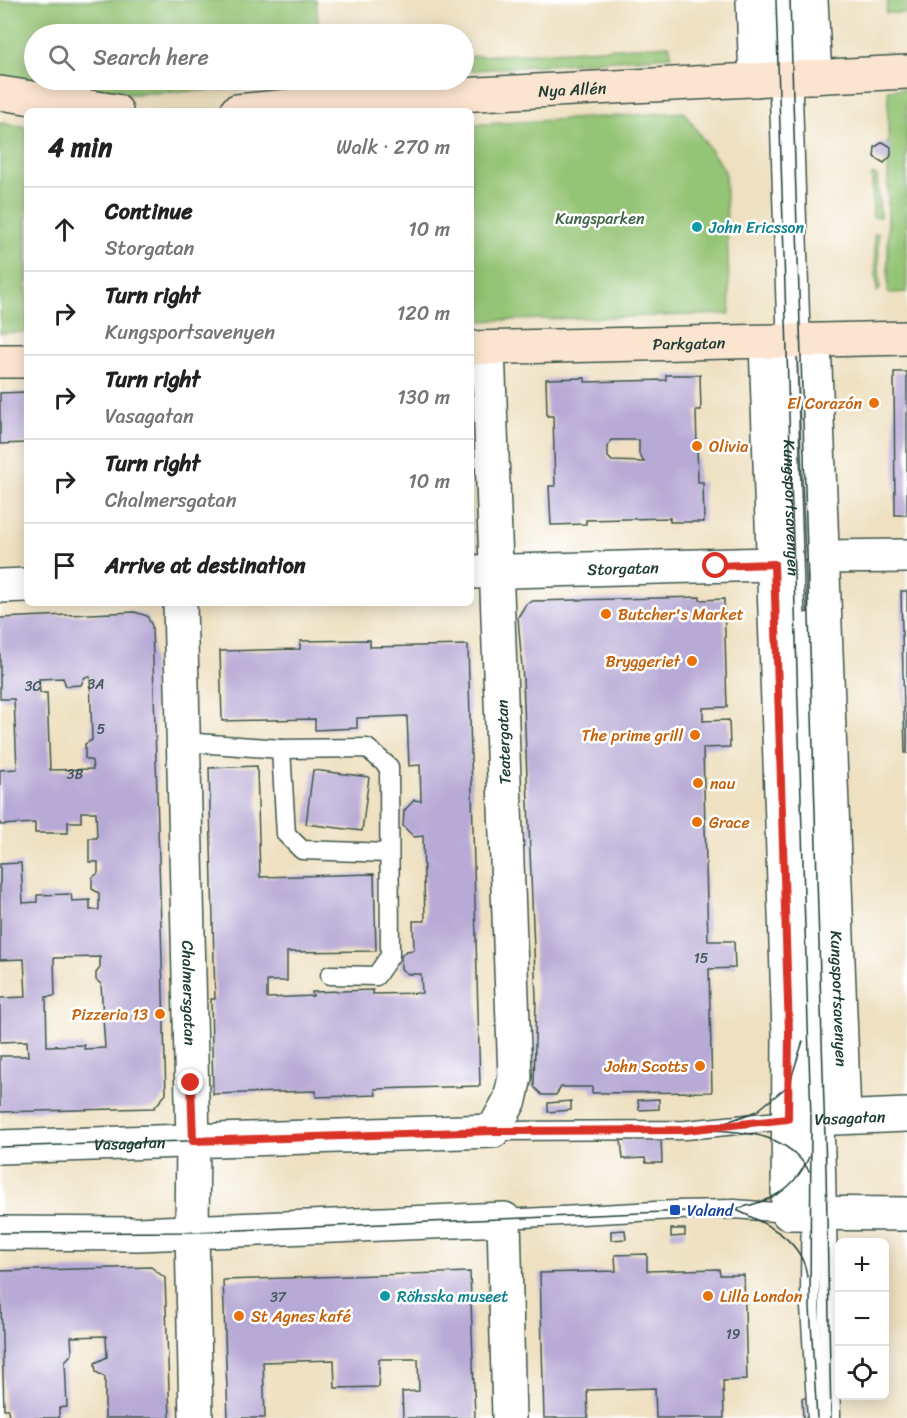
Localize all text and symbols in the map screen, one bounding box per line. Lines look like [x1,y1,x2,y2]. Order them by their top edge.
search box [24,24,474,90]
text: Search here [93,38,209,77]
icon: search [45,41,78,74]
street label: Nya Allén [537,73,607,106]
text: 4 min [48,124,112,170]
text: Walk · 270 m [336,130,450,165]
text: Continue [105,192,193,231]
park label: Kungsparken [555,204,645,233]
text: 10 m [408,212,450,247]
icon: ahead [48,213,81,246]
place label: John Ericsson [708,213,804,242]
marker: John Ericsson [690,220,704,234]
text: Storgatan [105,231,194,266]
text: Turn right [105,276,200,315]
text: 120 m [397,296,450,331]
icon: right [48,297,81,330]
text: Kungsportsavenyen [105,315,275,350]
street label: Parkgatan [652,328,726,359]
text: Turn right [105,360,200,399]
text: 130 m [397,380,450,415]
icon: right [48,381,81,414]
place label: El Corazón [787,389,862,418]
marker: El Corazón [867,396,881,410]
text: Vasagatan [105,399,194,434]
place label: Olivia [709,432,748,461]
marker: Olivia [690,439,704,453]
street label: Kungsportsavenyen [775,439,808,577]
text: Turn right [105,444,200,483]
text: 10 m [408,464,450,499]
icon: right [48,465,81,498]
text: Chalmersgatan [105,483,236,518]
text: Arrive at destination [105,546,306,585]
icon: arrive [48,549,81,582]
route start [702,552,728,578]
street label: Storgatan [587,553,659,584]
place label: Butcher's Market [618,600,744,629]
marker: Butcher's Market [599,607,613,621]
place label: Bryggeriet [606,647,681,676]
marker: Bryggeriet [685,654,699,668]
house number: 3A [88,672,104,697]
house number: 3C [25,674,41,699]
street label: Teatergatan [488,699,519,785]
house number: 5 [97,717,106,742]
place label: The prime grill [582,721,683,750]
marker: The prime grill [688,728,702,742]
house number: 3B [67,762,83,787]
place label: nau [710,769,736,798]
marker: nau [691,776,705,790]
place label: Grace [709,808,750,837]
marker: Grace [690,815,704,829]
street label: Kungsportsavenyen [822,930,856,1068]
street label: Chalmersgatan [173,940,205,1046]
house number: 15 [694,946,709,971]
place label: Pizzeria 13 [72,1000,148,1029]
marker: Pizzeria 13 [153,1007,167,1021]
place label: John Scotts [603,1052,689,1081]
marker: John Scotts [693,1059,707,1073]
route end [177,1069,203,1095]
street label: Vasagatan [814,1102,886,1134]
street label: Vasagatan [94,1128,166,1159]
place label: Valand [687,1196,735,1225]
marker: Valand [668,1203,682,1217]
map controls [835,1238,889,1400]
button: + [835,1238,889,1292]
place label: Röhsska museet [397,1282,508,1311]
place label: Lilla London [720,1282,803,1311]
house number: 37 [270,1285,287,1310]
marker: Röhsska museet [378,1289,392,1303]
marker: Lilla London [701,1289,715,1303]
button: − [835,1292,889,1346]
place label: St Agnes kafé [251,1302,351,1331]
marker: St Agnes kafé [232,1309,246,1323]
house number: 19 [726,1322,741,1347]
button: locate [835,1346,889,1400]

